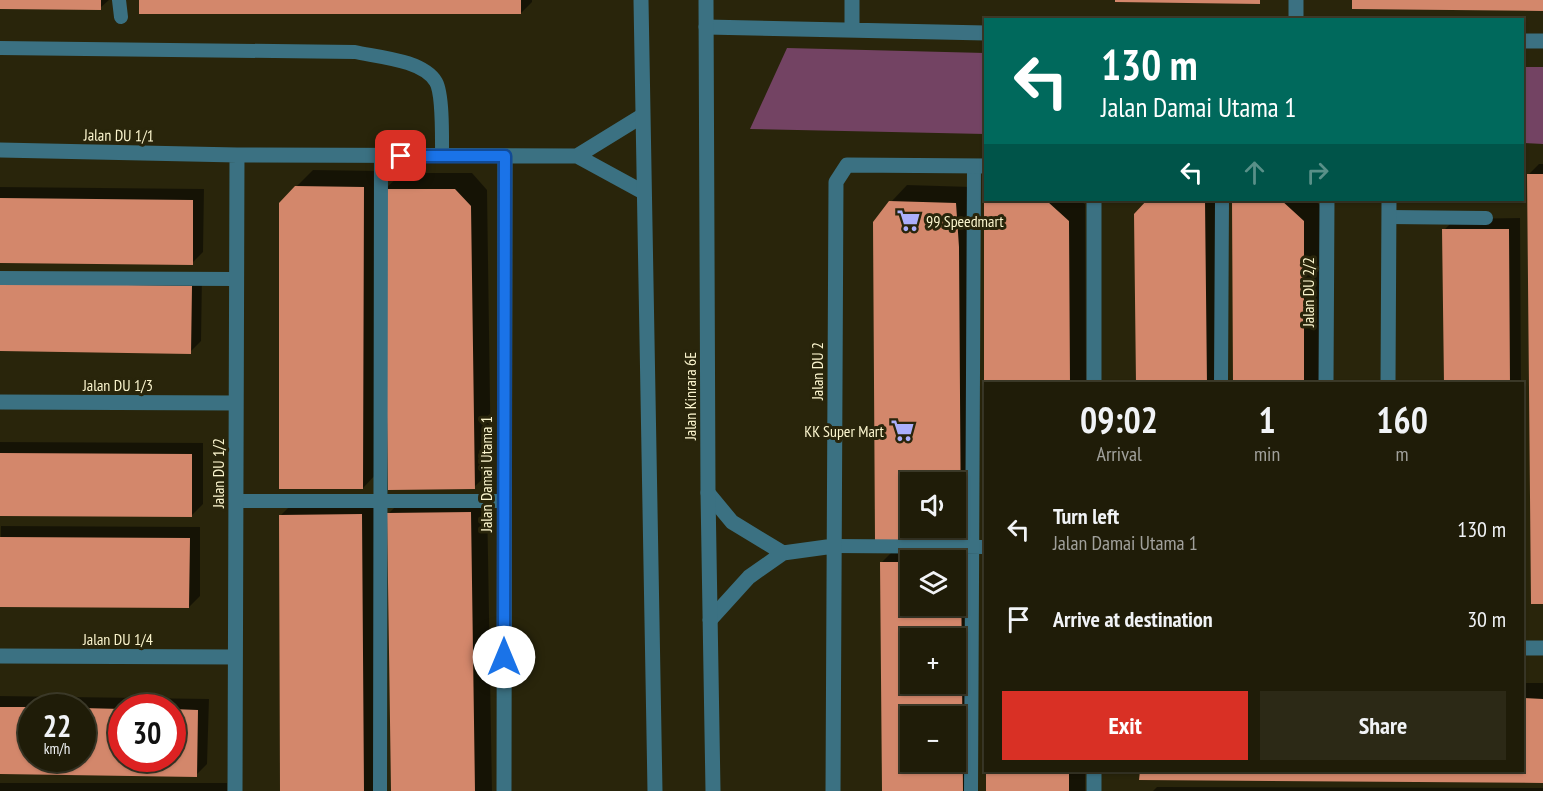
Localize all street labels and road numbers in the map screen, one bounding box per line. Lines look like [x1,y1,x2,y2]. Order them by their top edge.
street label: Jalan DU 1/1 [83,124,154,146]
street label: Jalan DU 2/2 [1298,257,1318,328]
street label: Jalan DU 2 [807,342,827,401]
street label: Jalan Kinrara 6E [680,352,700,441]
street label: Jalan DU 1/3 [82,375,153,395]
street label: Jalan Damai Utama 1 [476,416,496,533]
street label: Jalan DU 1/2 [208,438,228,509]
street label: Jalan DU 1/4 [82,629,153,649]

